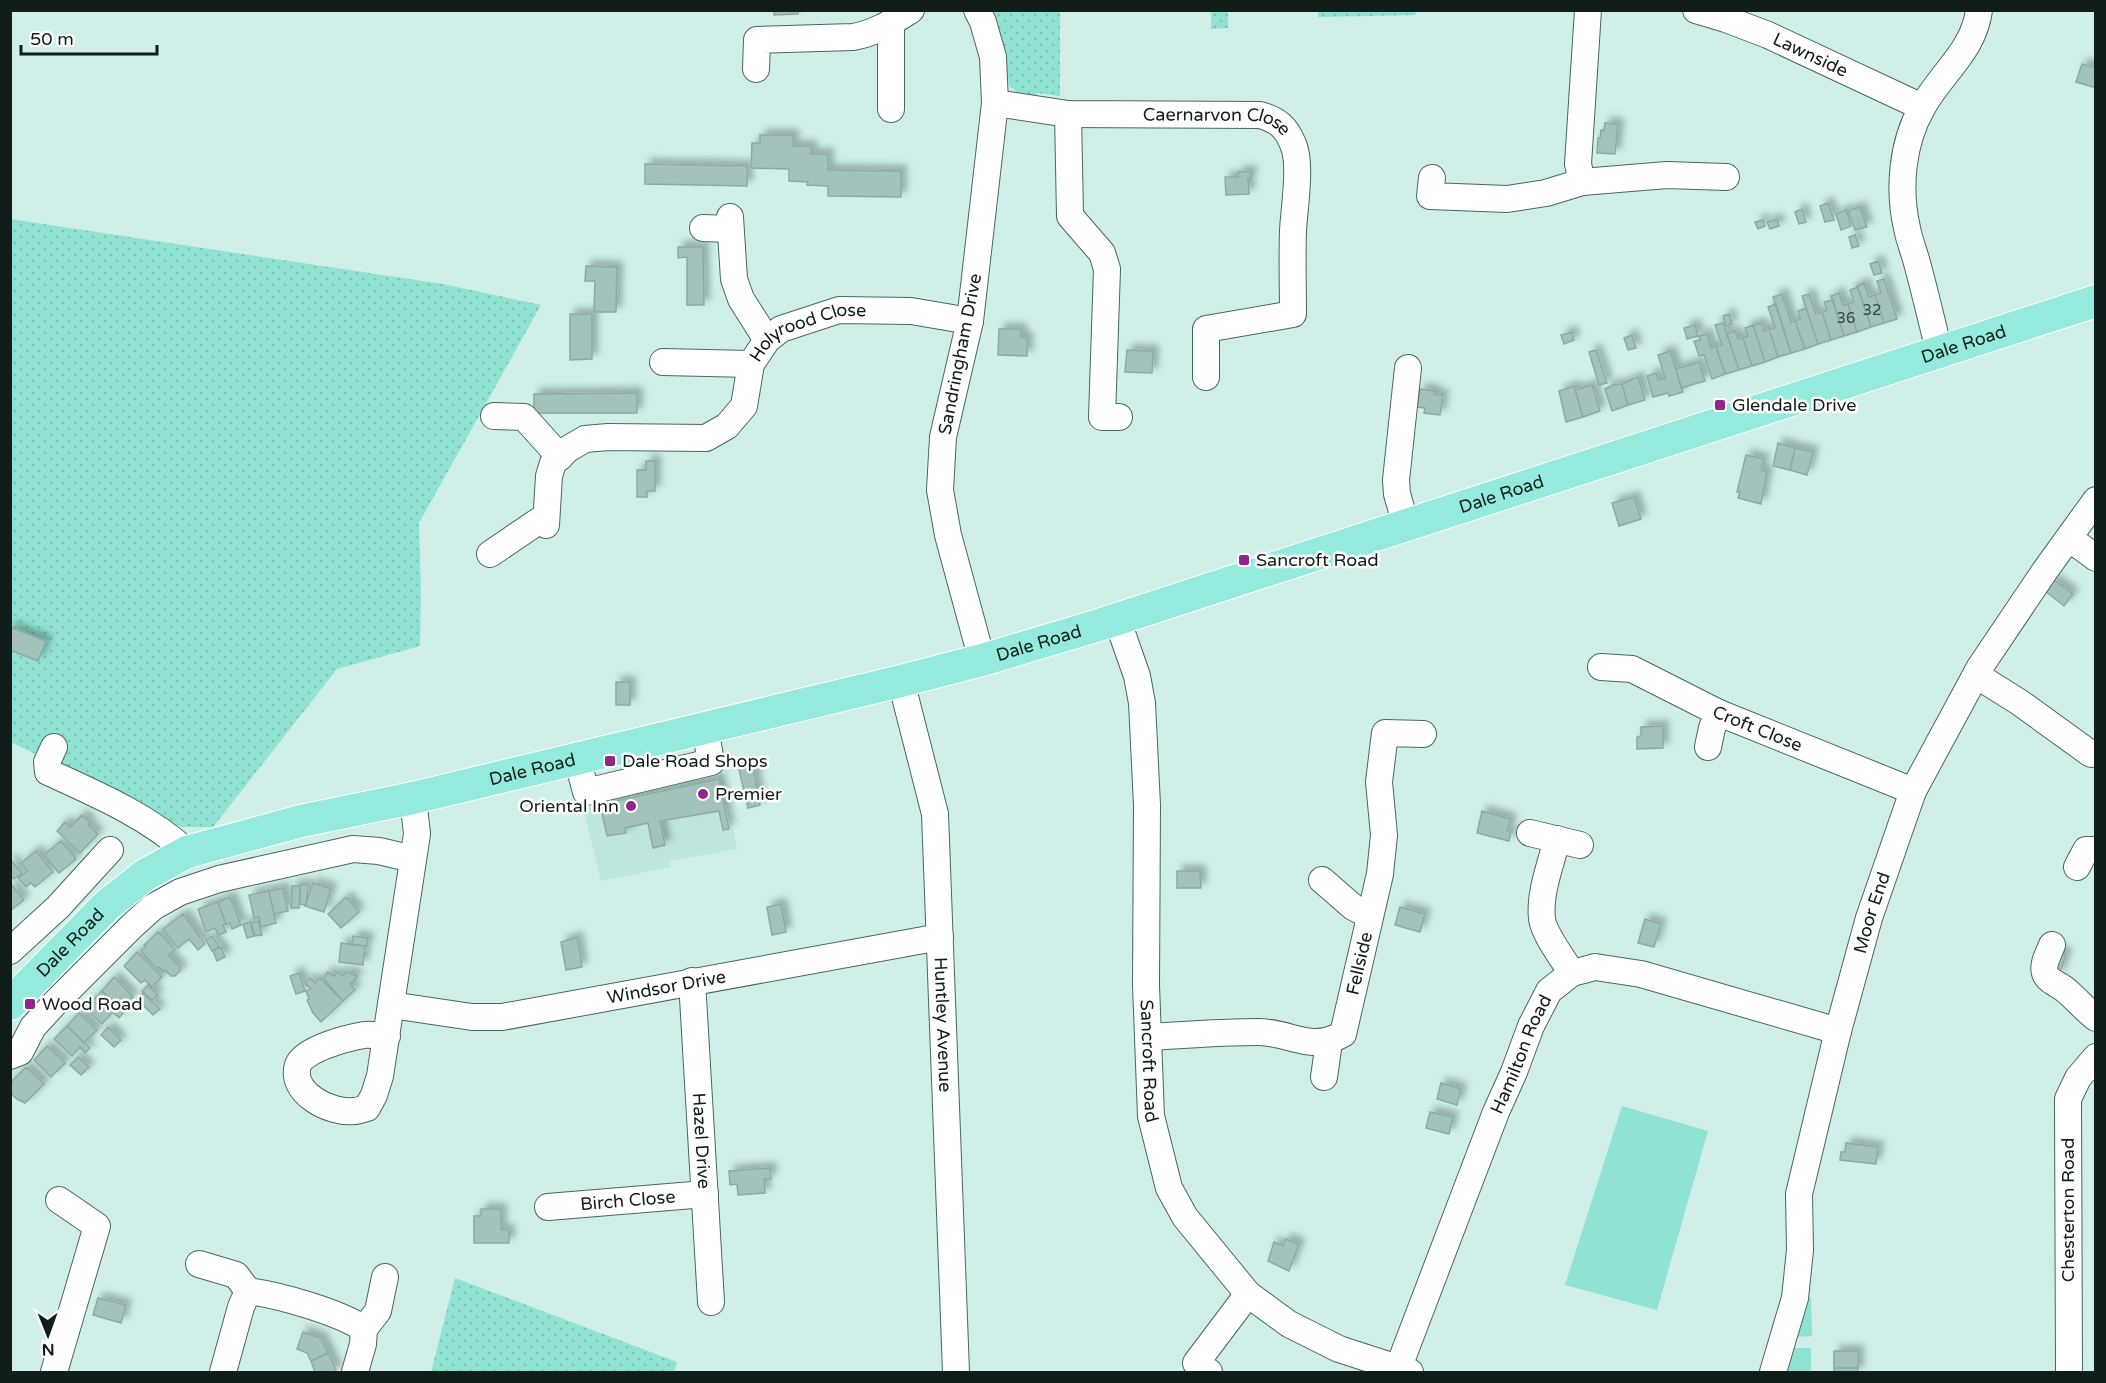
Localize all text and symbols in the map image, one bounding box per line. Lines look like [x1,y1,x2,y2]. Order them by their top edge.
scale bar [21,18,158,56]
text: 50 m [30,28,74,50]
street label: Lawnside [1769,28,1851,82]
street label: Caernarvon Close [1143,103,1296,140]
street label: Sandringham Drive [934,271,986,437]
street label: Holyrood Close [745,299,866,366]
house number: 32 [1863,301,1881,319]
house number: 36 [1837,309,1855,327]
street label: Dale Road [1918,320,2009,368]
place label: Glendale Drive [1732,394,1856,416]
marker: Glendale Drive [1713,398,1727,412]
street label: Dale Road [1456,470,1547,518]
place label: Sancroft Road [1256,549,1379,571]
marker: Sancroft Road [1237,553,1251,567]
street label: Dale Road [993,620,1084,666]
street label: Croft Close [1709,701,1806,756]
street label: Dale Road [487,748,578,790]
place label: Dale Road Shops [622,750,768,772]
marker: Dale Road Shops [603,754,617,768]
place label: Premier [715,783,782,805]
marker: Premier [696,787,710,801]
place label: Oriental Inn [519,795,619,817]
marker: Oriental Inn [624,799,638,813]
street label: Moor End [1849,869,1895,956]
street label: Dale Road [31,903,109,982]
street label: Fellside [1341,930,1377,997]
street label: Huntley Avenue [929,957,956,1093]
street label: Windsor Drive [605,965,728,1009]
street label: Hamilton Road [1486,991,1556,1117]
place label: Wood Road [42,993,143,1015]
marker: Wood Road [23,997,37,1011]
street label: Sancroft Road [1136,999,1163,1125]
street label: Hazel Drive [688,1092,715,1190]
street label: Chesterton Road [2057,1138,2079,1282]
street label: Birch Close [579,1185,676,1215]
north arrow [18,1305,78,1365]
text: N [42,1339,55,1359]

